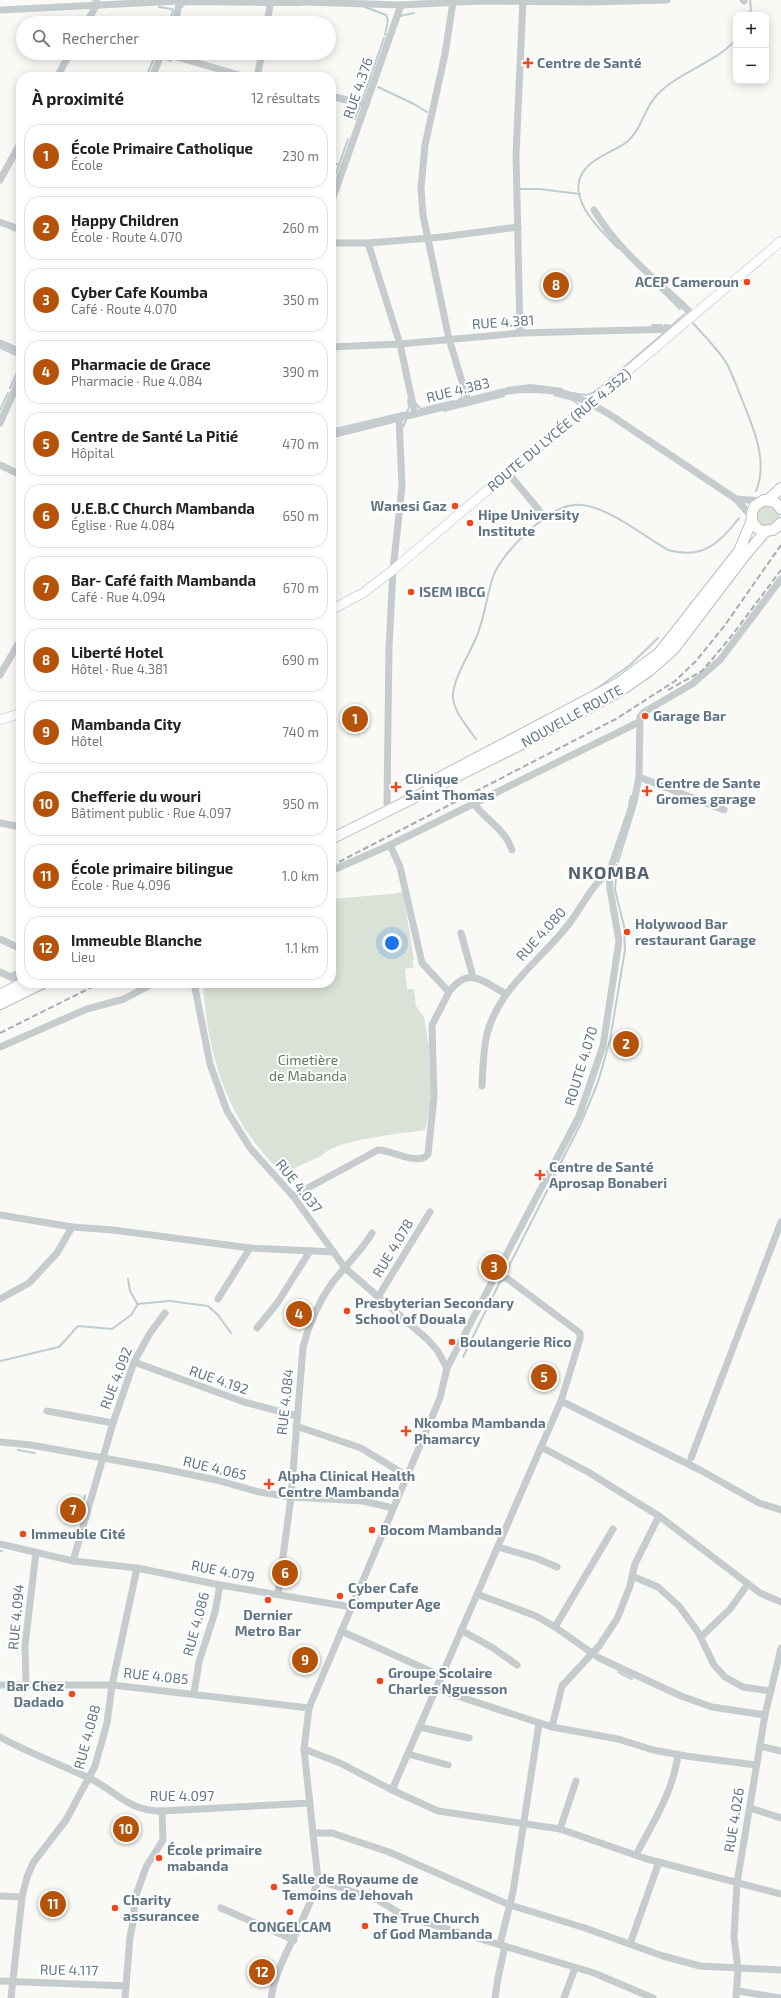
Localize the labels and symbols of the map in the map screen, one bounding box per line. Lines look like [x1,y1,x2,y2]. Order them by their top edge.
place label: Centre de Santé [537,54,642,71]
street label: RUE 4.376 [339,55,376,121]
marker: Centre de Santé [522,57,534,69]
pin: 8 [543,270,569,300]
place label: ACEP Cameroun [635,273,739,290]
marker: ACEP Cameroun [742,277,752,287]
street label: RUE 4.381 [471,311,535,332]
street label: ROUTE DU LYCÉE (RUE 4.352) [483,365,634,495]
street label: RUE 4.383 [424,373,491,406]
place label: Wanesi Gaz [370,497,447,514]
marker: Wanesi Gaz [450,501,460,511]
place label: Hipe University Institute [478,506,579,539]
marker: Hipe University Institute [465,518,475,528]
place label: ISEM IBCG [419,583,485,600]
marker: ISEM IBCG [406,587,416,597]
street label: NOUVELLE ROUTE [518,681,626,751]
pin: 1 [342,704,368,734]
place label: Garage Bar [653,707,726,724]
marker: Garage Bar [640,711,650,721]
place label: Clinique Saint Thomas [405,770,495,803]
place label: Centre de Sante Gromes garage [656,774,761,807]
marker: Clinique Saint Thomas [390,781,402,793]
marker: Centre de Sante Gromes garage [641,785,653,797]
district label: NKOMBA [568,861,650,883]
street label: RUE 4.080 [512,903,569,964]
place label: Holywood Bar restaurant Garage [635,915,756,948]
marker: Holywood Bar restaurant Garage [622,927,632,937]
your location [382,933,402,953]
street label: ROUTE 4.070 [560,1024,601,1108]
pin: 2 [613,1029,639,1059]
park label: Cimetière de Mabanda [269,1051,347,1084]
street label: RUE 4.037 [273,1155,326,1216]
place label: Centre de Santé Aprosap Bonaberi [549,1158,667,1191]
marker: Centre de Santé Aprosap Bonaberi [534,1169,546,1181]
street label: RUE 4.078 [369,1216,417,1280]
pin: 3 [481,1252,507,1282]
place label: Presbyterian Secondary School of Douala [355,1294,514,1327]
pin: 4 [286,1299,312,1329]
marker: Presbyterian Secondary School of Douala [342,1306,352,1316]
place label: Boulangerie Rico [460,1333,571,1350]
marker: Boulangerie Rico [447,1337,457,1347]
street label: RUE 4.092 [96,1344,135,1411]
street label: RUE 4.192 [187,1361,251,1398]
pin: 5 [531,1362,557,1392]
street label: RUE 4.084 [273,1368,296,1436]
place label: Nkomba Mambanda Phamarcy [414,1414,546,1447]
marker: Nkomba Mambanda Phamarcy [401,1426,411,1436]
street label: RUE 4.065 [182,1452,249,1483]
place label: Alpha Clinical Health Centre Mambanda [278,1467,415,1500]
marker: Alpha Clinical Health Centre Mambanda [263,1478,275,1490]
pin: 7 [60,1495,86,1525]
place label: Bocom Mambanda [380,1521,502,1538]
place label: Immeuble Cité [31,1525,126,1542]
marker: Bocom Mambanda [367,1525,377,1535]
marker: Immeuble Cité [18,1529,28,1539]
street label: RUE 4.079 [190,1556,256,1585]
pin: 6 [272,1558,298,1588]
place label: Cyber Cafe Computer Age [348,1579,441,1612]
street label: RUE 4.094 [4,1583,27,1650]
street label: RUE 4.086 [179,1590,212,1658]
marker: Cyber Cafe Computer Age [335,1591,345,1601]
marker: Dernier Metro Bar [263,1595,273,1605]
place label: Dernier Metro Bar [235,1606,301,1639]
pin: 9 [292,1645,318,1675]
street label: RUE 4.085 [123,1664,189,1687]
place label: Groupe Scolaire Charles Nguesson [388,1664,508,1697]
marker: Groupe Scolaire Charles Nguesson [375,1676,385,1686]
place label: Bar Chez Dadado [6,1677,64,1710]
marker: Bar Chez Dadado [67,1689,77,1699]
street label: RUE 4.088 [70,1703,103,1771]
street label: RUE 4.026 [720,1786,747,1853]
street label: RUE 4.097 [150,1787,214,1804]
pin: 10 [113,1814,139,1844]
place label: École primaire mabanda [167,1841,262,1874]
marker: École primaire mabanda [154,1853,164,1863]
place label: Salle de Royaume de Temoins de Jehovah [282,1870,418,1903]
marker: Salle de Royaume de Temoins de Jehovah [269,1882,279,1892]
pin: 11 [40,1889,66,1919]
place label: Charity assurancee [123,1891,199,1924]
marker: Charity assurancee [110,1903,120,1913]
marker: CONGELCAM [285,1907,295,1917]
place label: The True Church of God Mambanda [373,1909,493,1942]
place label: CONGELCAM [249,1918,331,1935]
marker: The True Church of God Mambanda [360,1921,370,1931]
pin: 12 [249,1957,275,1987]
street label: RUE 4.117 [40,1960,98,1979]

